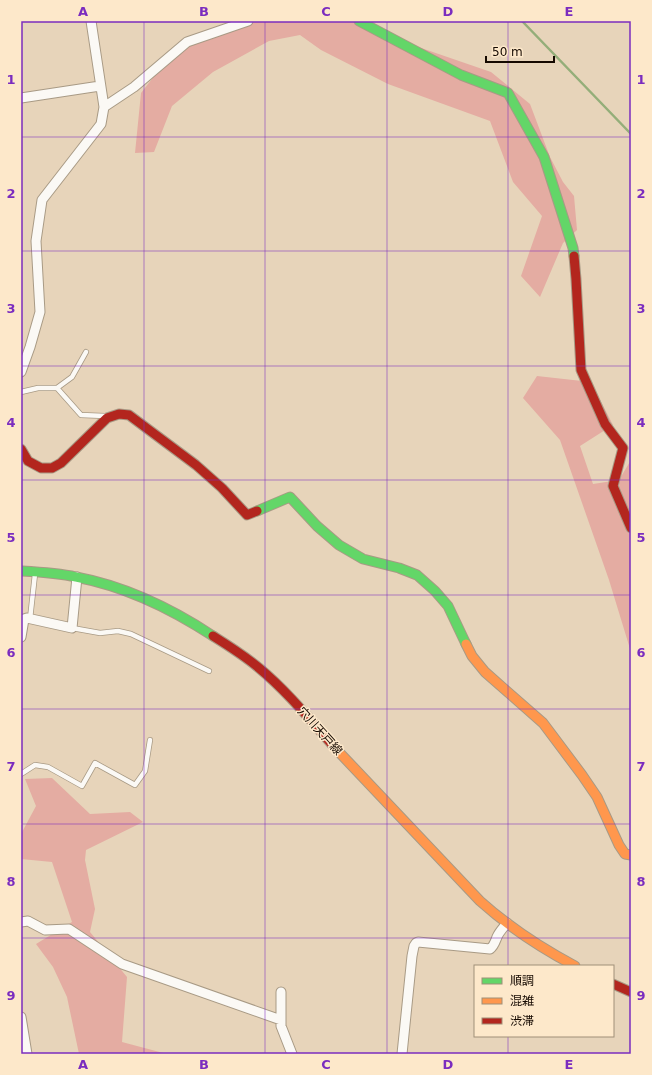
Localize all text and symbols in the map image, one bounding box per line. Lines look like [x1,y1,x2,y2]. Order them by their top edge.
text: A [78,4,88,19]
text: B [199,4,209,19]
text: C [321,4,331,19]
text: D [443,4,454,19]
text: E [565,4,573,19]
scale bar [486,38,554,64]
text: 50 m [492,45,523,59]
text: 1 [6,72,16,87]
text: 1 [636,72,646,87]
text: 2 [6,186,16,201]
text: 2 [636,186,646,201]
text: 3 [6,301,16,316]
text: 3 [636,301,646,316]
text: 4 [6,415,16,430]
text: 4 [636,415,646,430]
text: 5 [6,530,16,545]
text: 5 [636,530,646,545]
text: 6 [6,645,16,660]
text: 6 [636,645,646,660]
street label: 穴川天戸線 [295,704,345,758]
text: 7 [6,759,16,774]
text: 7 [636,759,646,774]
text: 8 [6,874,16,889]
text: 8 [636,874,646,889]
legend [474,965,614,1037]
text: 順調 [510,974,534,988]
text: 9 [6,988,16,1003]
text: 9 [636,988,646,1003]
text: 混雑 [510,994,534,1008]
text: 渋滞 [510,1014,534,1028]
text: A [78,1057,88,1072]
text: B [199,1057,209,1072]
text: C [321,1057,331,1072]
text: D [443,1057,454,1072]
text: E [565,1057,573,1072]

